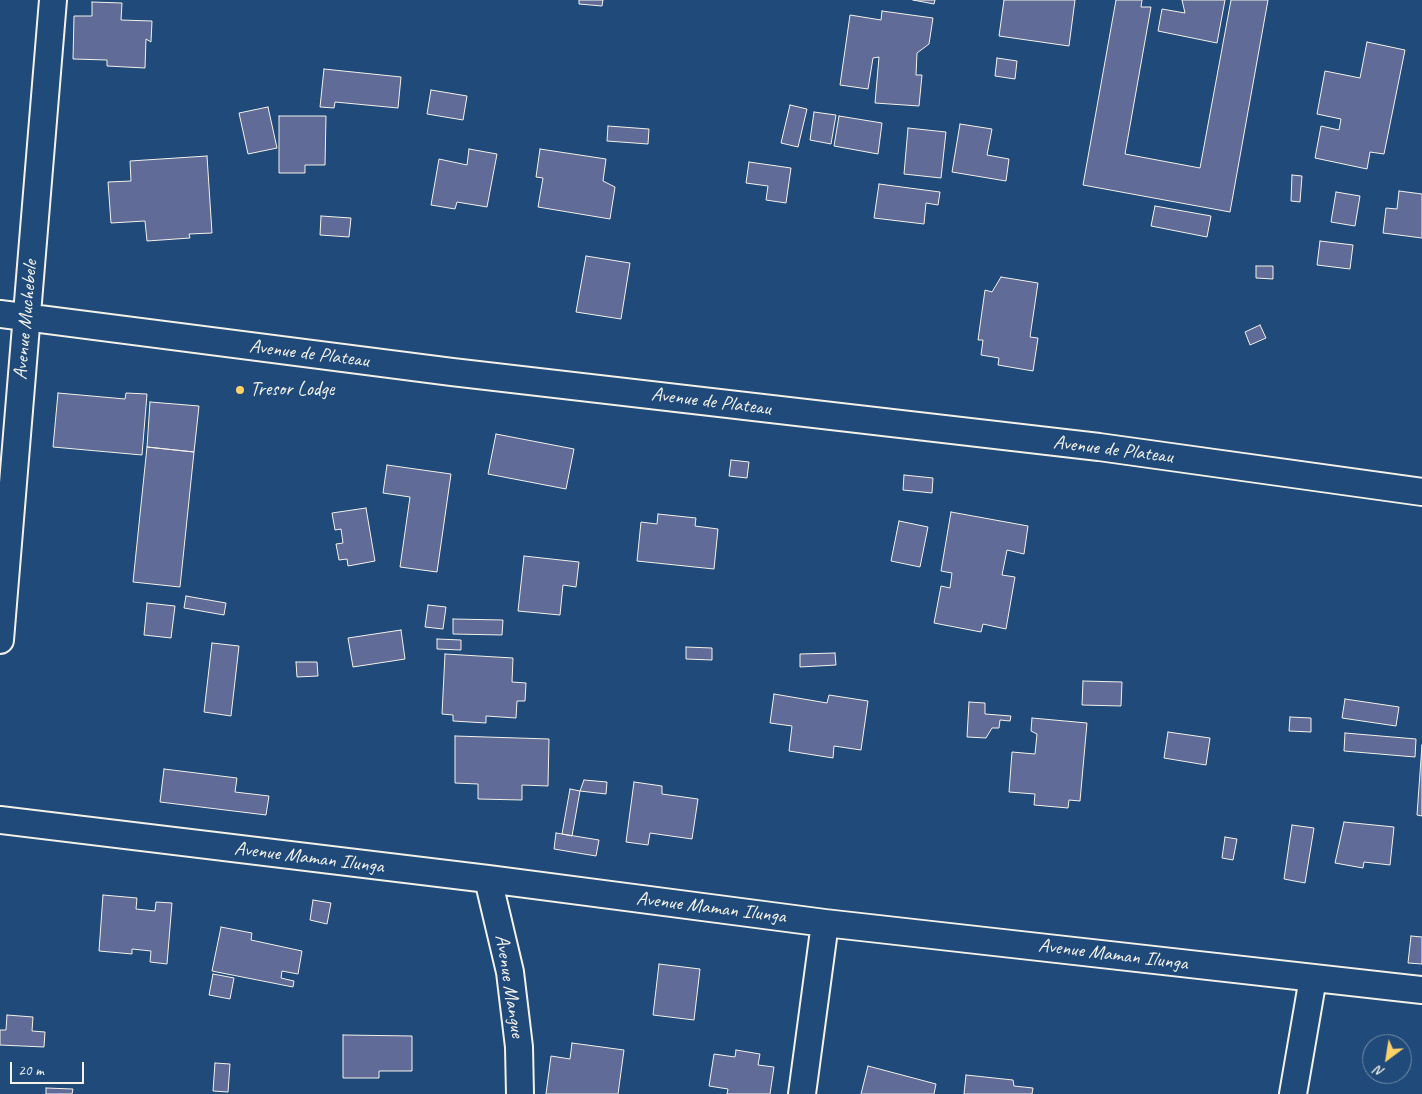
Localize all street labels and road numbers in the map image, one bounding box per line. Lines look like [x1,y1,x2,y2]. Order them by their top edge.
street label: Avenue Muchebele [9,259,43,381]
street label: Avenue de Plateau [248,335,370,373]
street label: Avenue de Plateau [650,383,772,421]
street label: Avenue de Plateau [1052,431,1174,469]
street label: Avenue Maman Ilunga [233,837,385,879]
street label: Avenue Maman Ilunga [635,887,787,929]
street label: Avenue Mangue [489,933,529,1039]
street label: Avenue Maman Ilunga [1037,934,1189,976]

